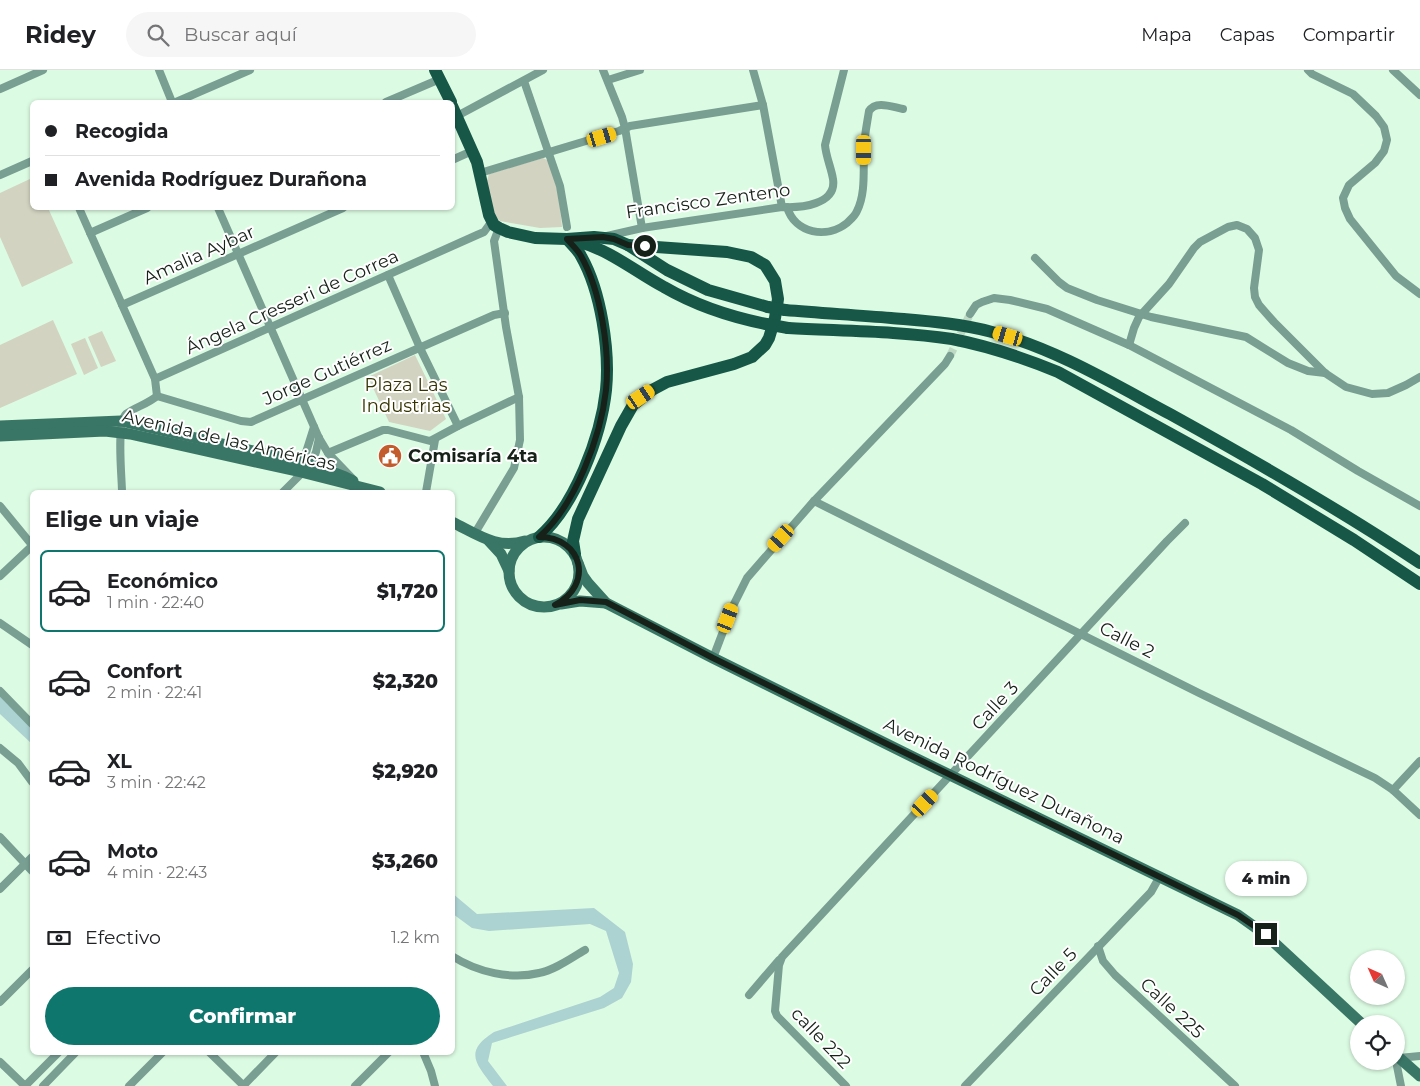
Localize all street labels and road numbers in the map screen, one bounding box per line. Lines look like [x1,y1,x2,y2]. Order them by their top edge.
street label: Francisco Zenteno [624,179,792,223]
street label: Amalia Aybar [140,221,258,289]
street label: Ángela Cresseri de Correa [182,245,402,359]
street label: Jorge Gutiérrez [258,334,395,411]
street label: Avenida de las Américas [120,405,338,475]
street label: Calle 2 [1096,617,1158,663]
street label: Calle 3 [967,677,1023,735]
street label: Avenida Rodríguez Durañona [880,713,1128,849]
street label: Calle 5 [1025,943,1081,1001]
street label: Calle 225 [1136,973,1208,1043]
street label: calle 222 [786,1003,856,1073]

